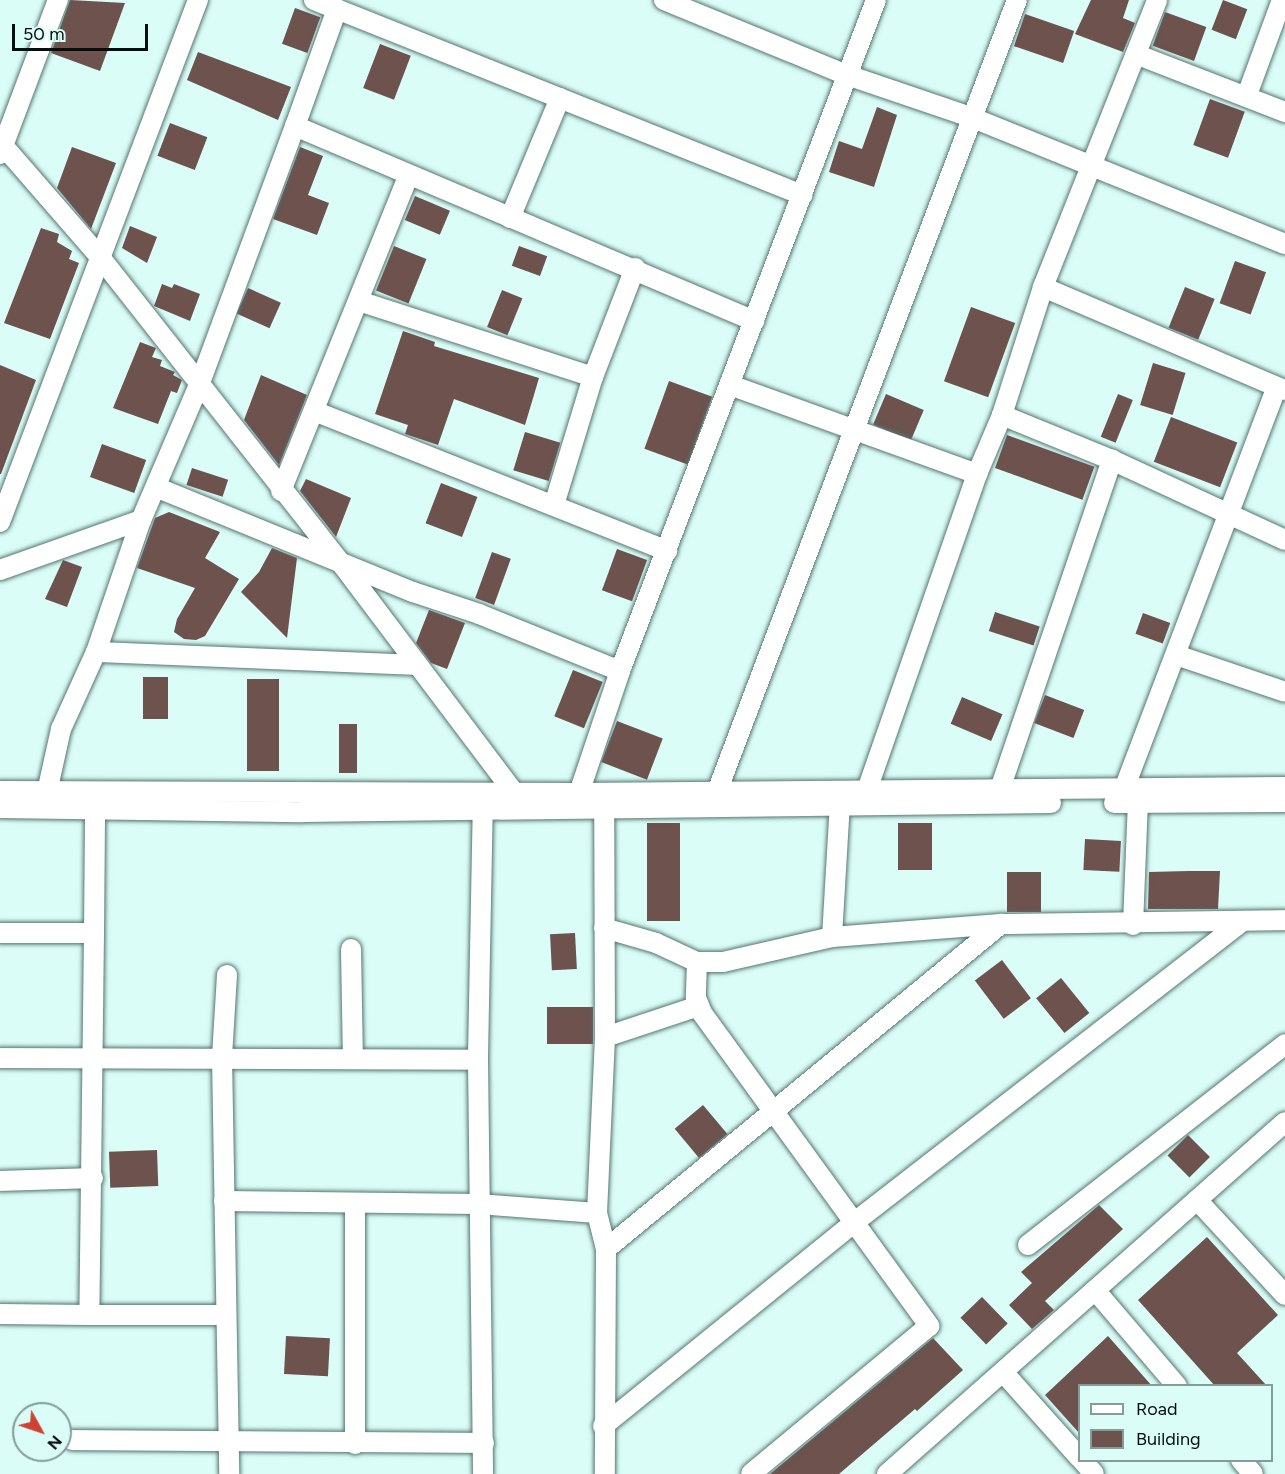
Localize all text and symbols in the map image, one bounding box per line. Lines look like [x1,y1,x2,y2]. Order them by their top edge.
scale bar [15,12,152,50]
text: 50 m [23,23,65,45]
legend [1078,1384,1273,1462]
text: Road [1136,1398,1177,1420]
north arrow [12,1402,72,1462]
text: Building [1136,1428,1201,1450]
text: N [43,1432,66,1453]

